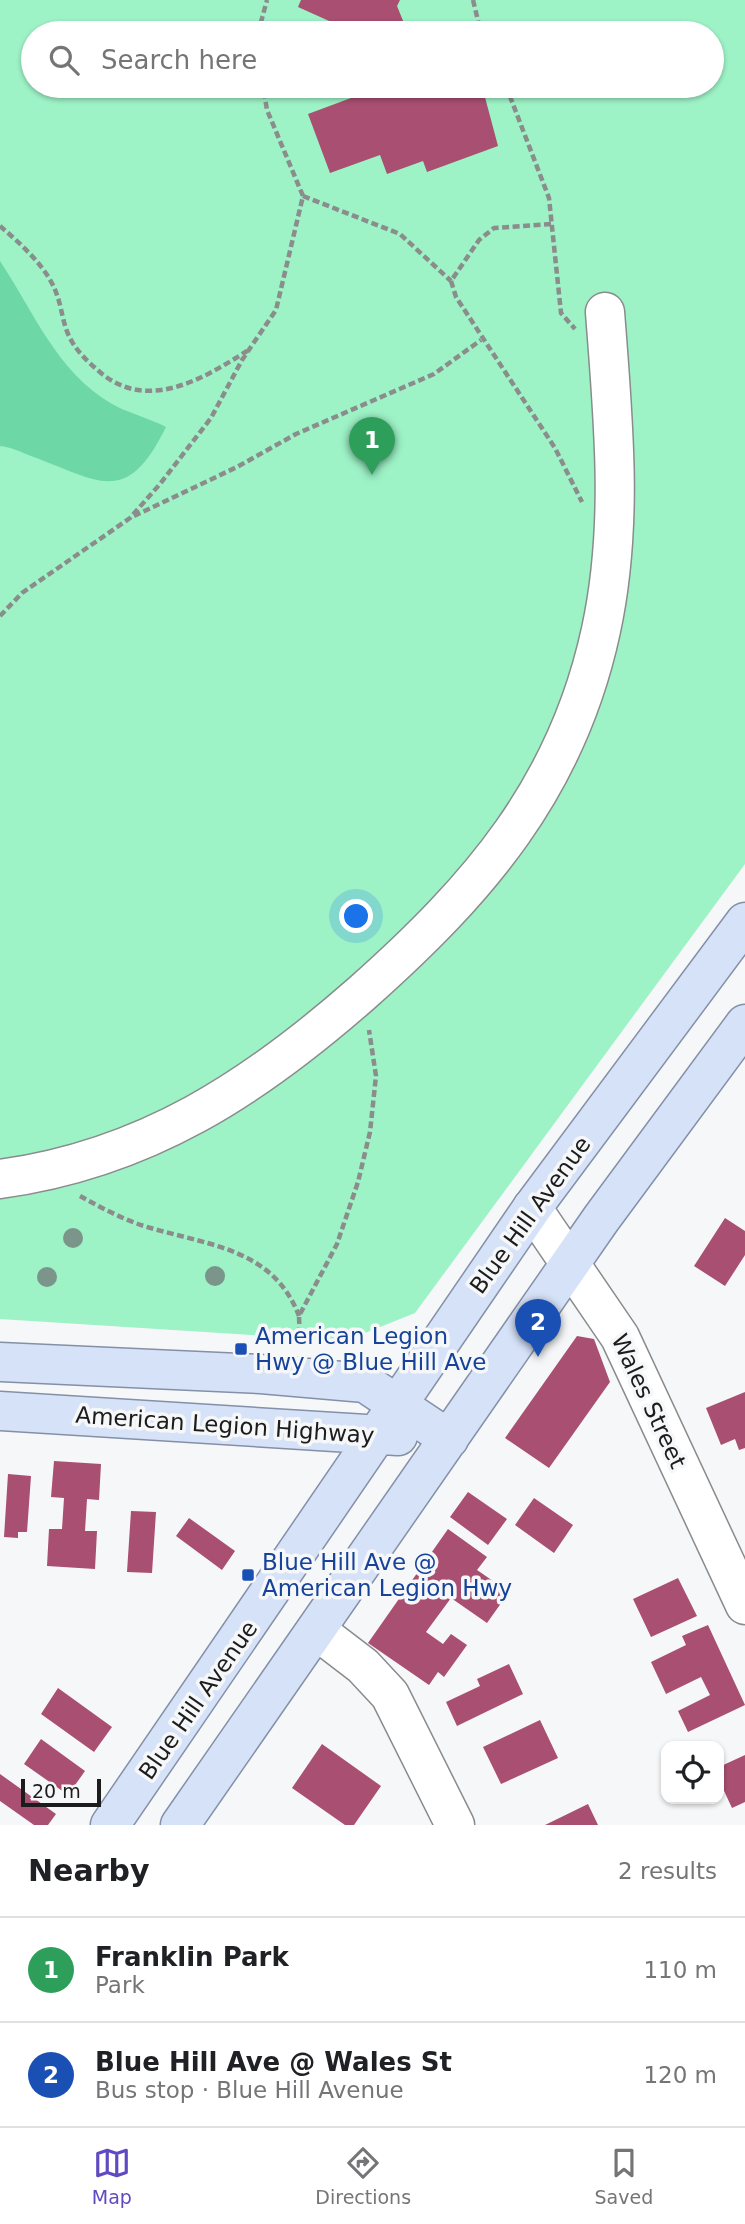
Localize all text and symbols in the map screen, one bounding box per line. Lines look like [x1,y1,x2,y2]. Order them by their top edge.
search box [21,21,724,98]
icon: search [45,41,83,79]
text: Search here [101,45,257,75]
pin: 1 [349,417,395,475]
your location [339,899,373,933]
street label: Blue Hill Avenue [464,1132,596,1298]
pin: 2 [515,1299,561,1357]
place label: American Legion Hwy @ Blue Hill Ave [255,1323,486,1375]
street label: Wales Street [607,1330,691,1472]
marker: American Legion Hwy @ Blue Hill Ave [233,1341,249,1357]
street label: American Legion Highway [75,1402,375,1448]
place label: Blue Hill Ave @ American Legion Hwy [262,1549,512,1601]
marker: Blue Hill Ave @ American Legion Hwy [240,1567,256,1583]
street label: Blue Hill Avenue [134,1616,262,1784]
map controls [661,1741,724,1804]
button: locate [661,1741,724,1804]
scale bar [21,1776,102,1808]
text: 20 m [32,1780,81,1802]
text: Nearby [28,1853,150,1888]
text: 2 results [618,1858,717,1884]
text: Franklin Park [95,1942,289,1972]
text: 1 [43,1957,59,1983]
text: 110 m [643,1957,717,1983]
text: Park [95,1972,145,1998]
text: Blue Hill Ave @ Wales St [95,2047,452,2077]
text: 2 [43,2062,59,2088]
text: 120 m [643,2062,717,2088]
text: Bus stop · Blue Hill Avenue [95,2077,404,2103]
tab: Map [92,2144,132,2208]
tab: Directions [315,2144,411,2208]
tab: Saved [595,2144,653,2208]

